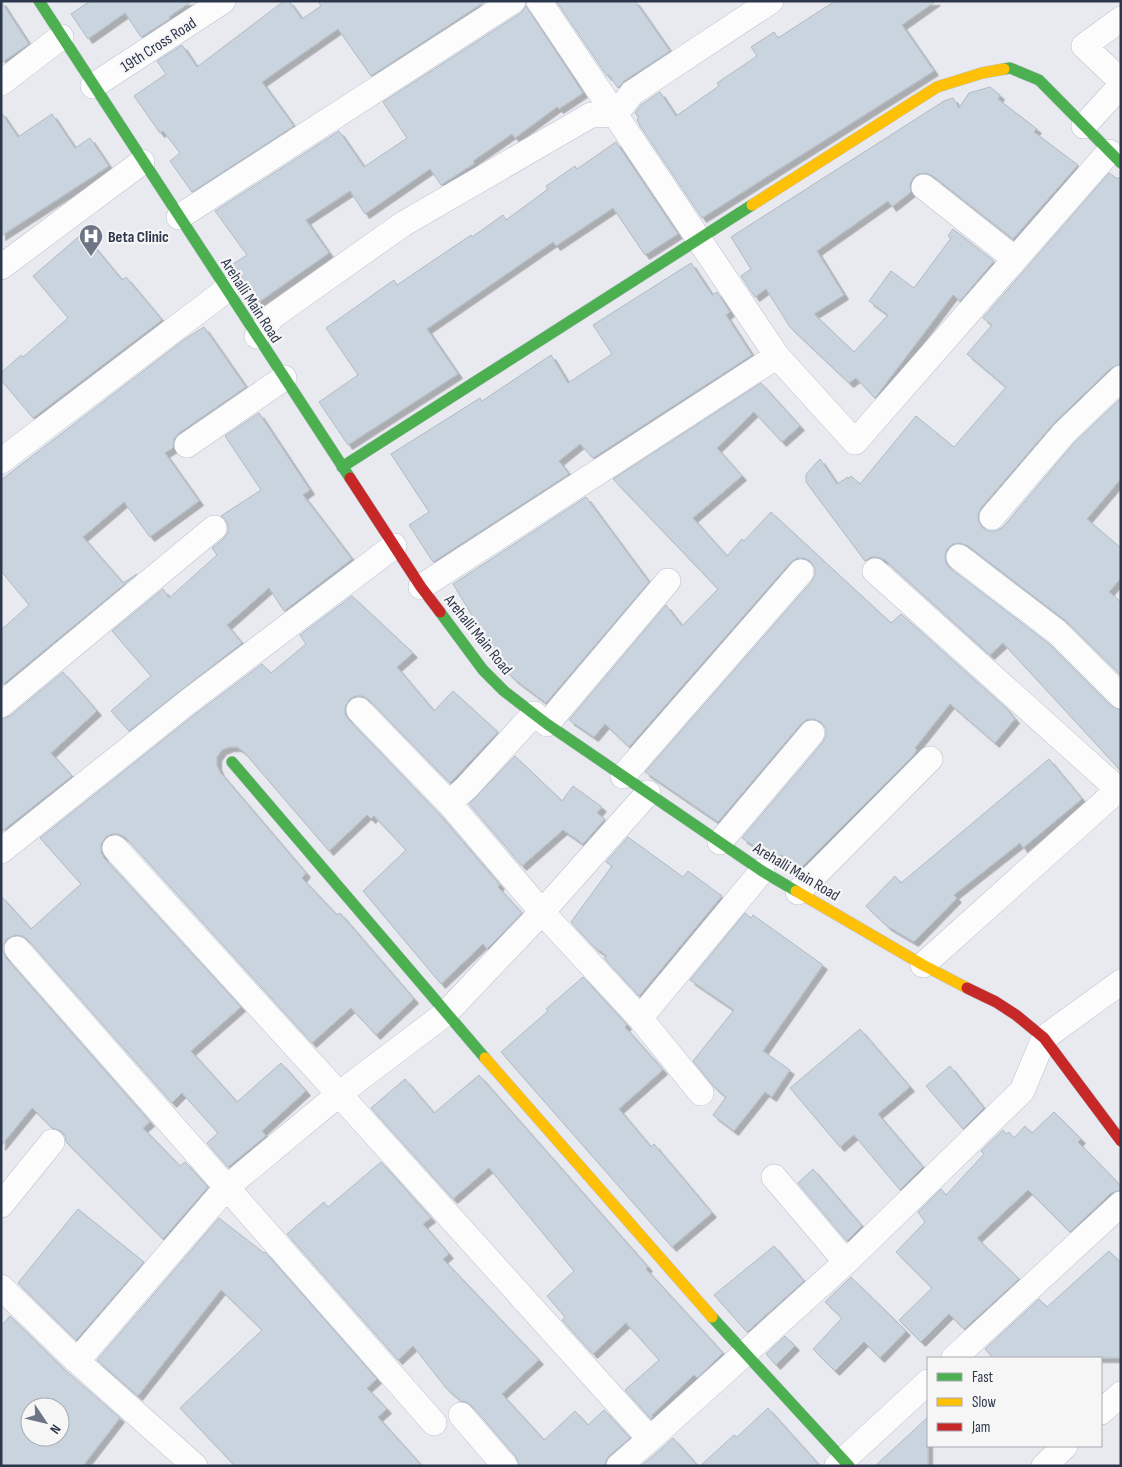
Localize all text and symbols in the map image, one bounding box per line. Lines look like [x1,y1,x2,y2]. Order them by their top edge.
street label: 19th Cross Road [117,14,200,77]
hospital icon: Beta Clinic [78,223,104,257]
place label: Beta Clinic [108,228,169,247]
street label: Arehalli Main Road [216,254,285,347]
street label: Arehalli Main Road [439,590,516,679]
street label: Arehalli Main Road [749,839,843,906]
legend [927,1357,1102,1447]
text: Fast [972,1368,994,1387]
text: Slow [972,1393,996,1412]
north arrow [20,1397,70,1447]
text: Jam [971,1418,990,1437]
text: N [46,1421,64,1437]

